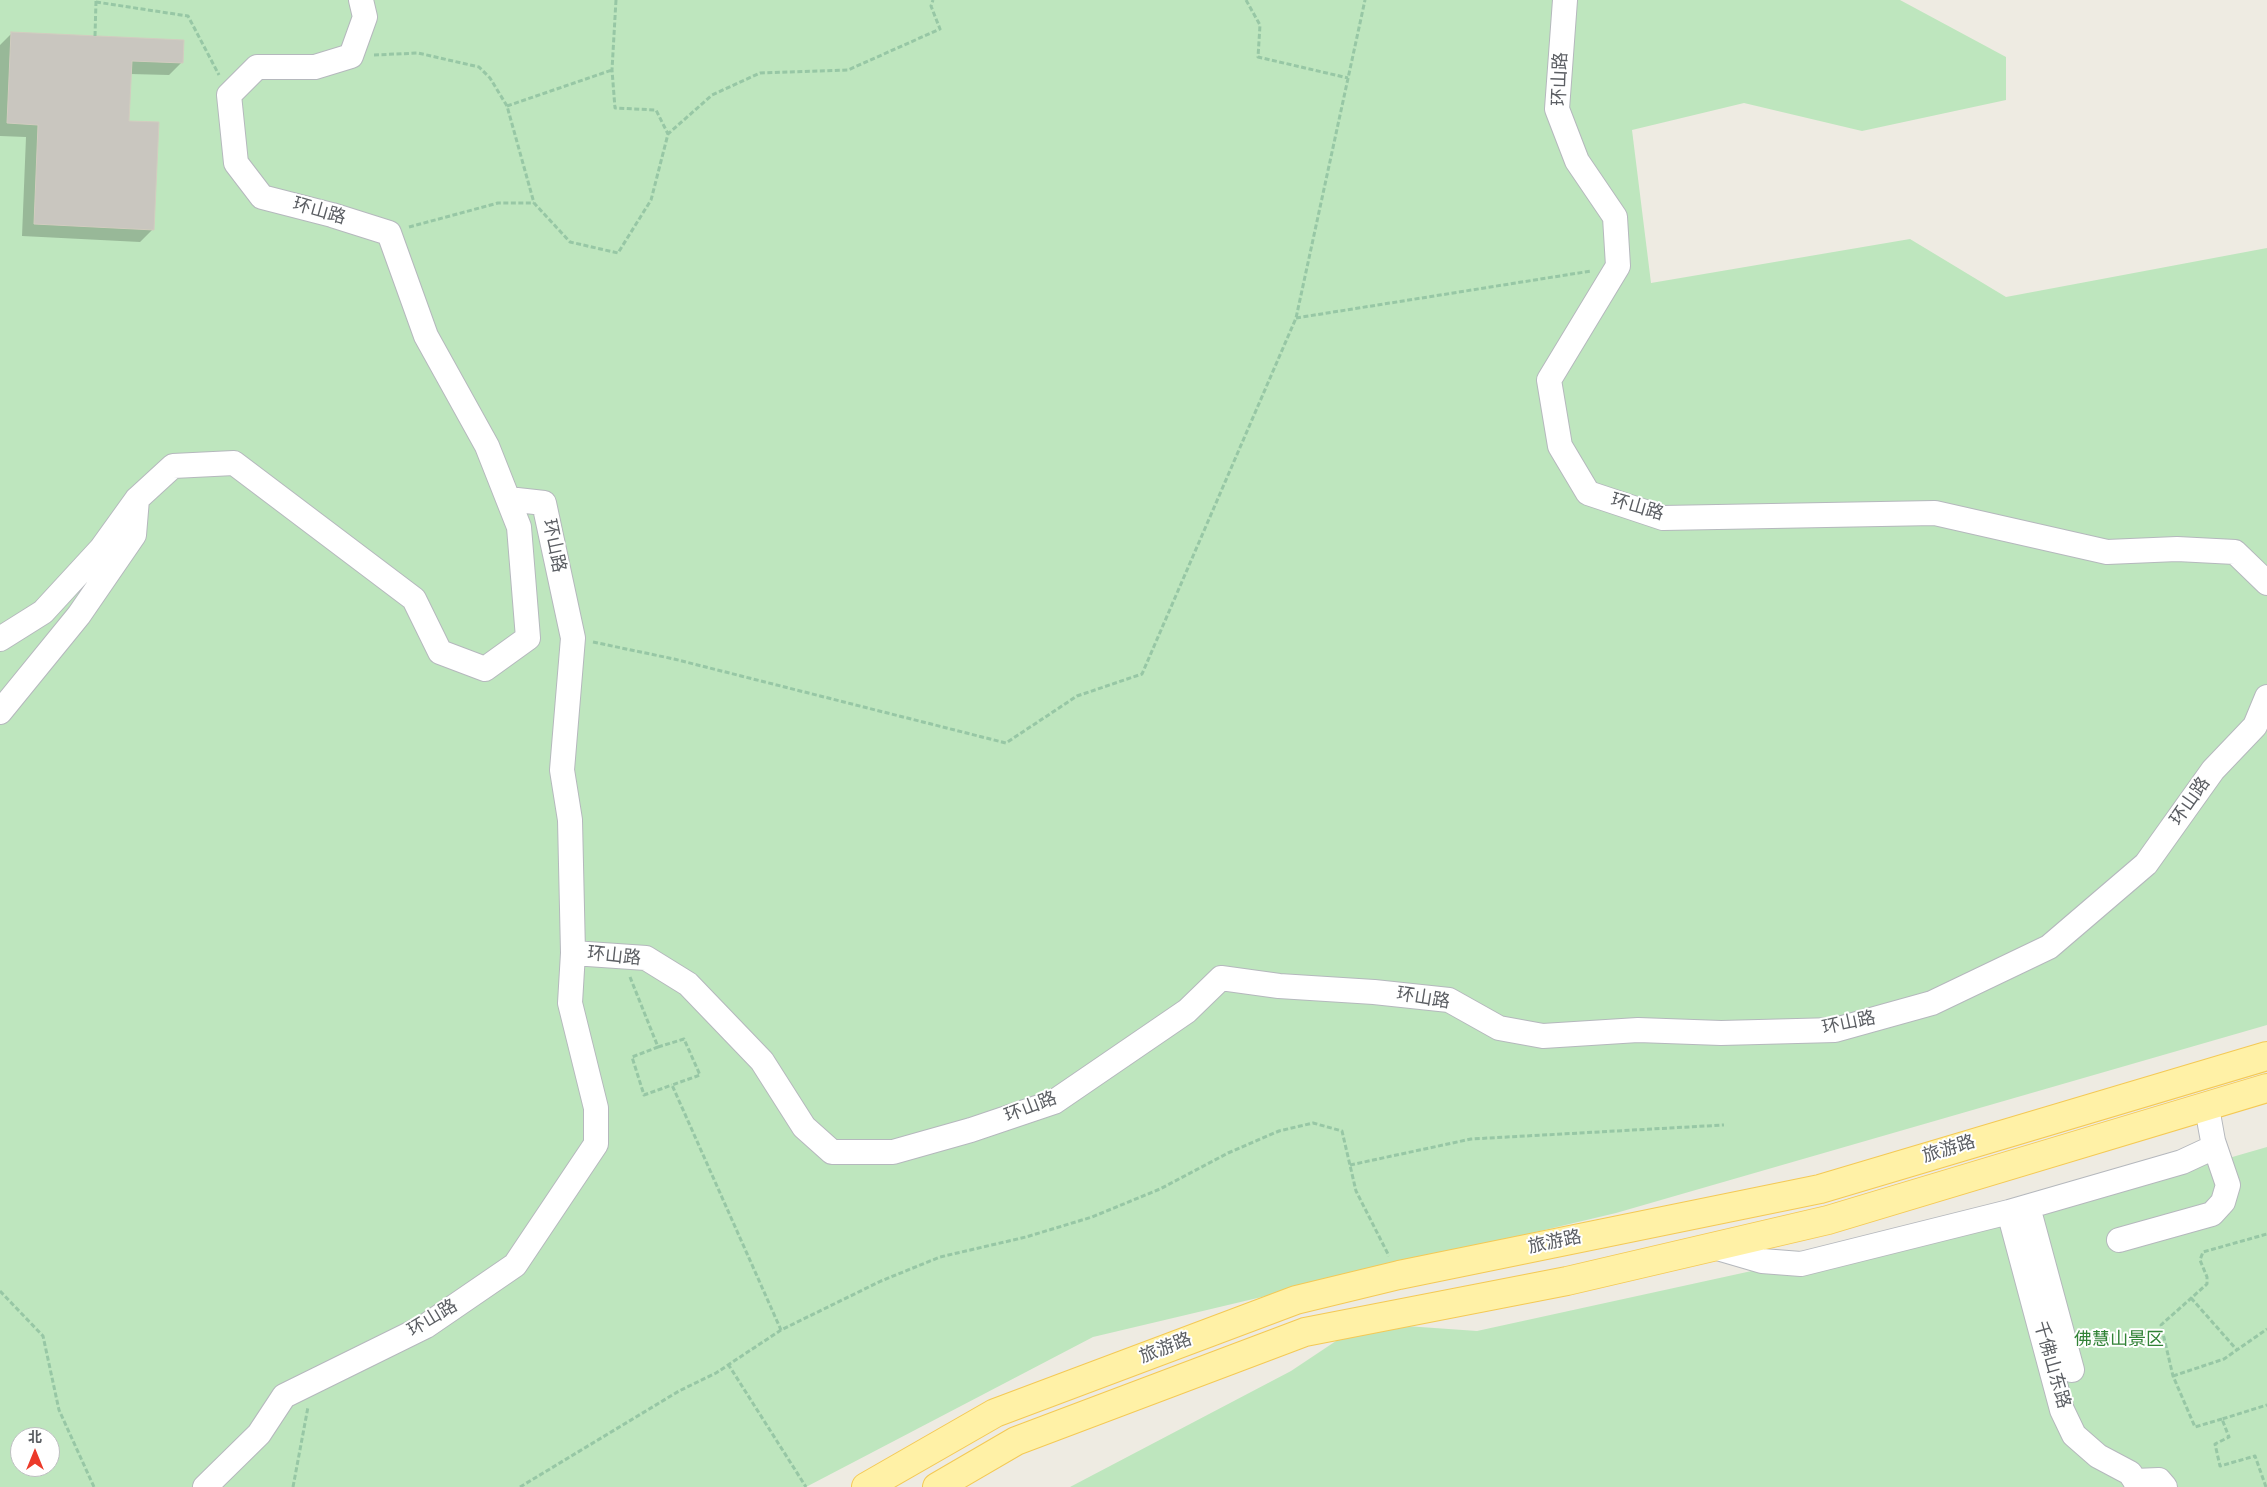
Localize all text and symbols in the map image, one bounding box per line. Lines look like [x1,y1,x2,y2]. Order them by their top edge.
street label: 环山路 [1549,52,1573,106]
street label: 环山路 [290,194,348,230]
street label: 环山路 [1608,490,1666,526]
street label: 环山路 [537,517,569,575]
street label: 环山路 [2167,774,2215,830]
street label: 环山路 [586,943,642,971]
street label: 环山路 [1395,984,1451,1014]
street label: 环山路 [1820,1008,1878,1040]
street label: 环山路 [1002,1088,1060,1128]
street label: 旅游路 [1920,1132,1978,1168]
street label: 旅游路 [1526,1227,1584,1259]
street label: 环山路 [404,1296,462,1342]
street label: 千佛山东路 [2028,1319,2074,1411]
street label: 旅游路 [1137,1329,1195,1369]
park label: 佛慧山景区 [2074,1330,2164,1352]
north arrow [10,1427,60,1477]
text: 北 [28,1428,42,1447]

